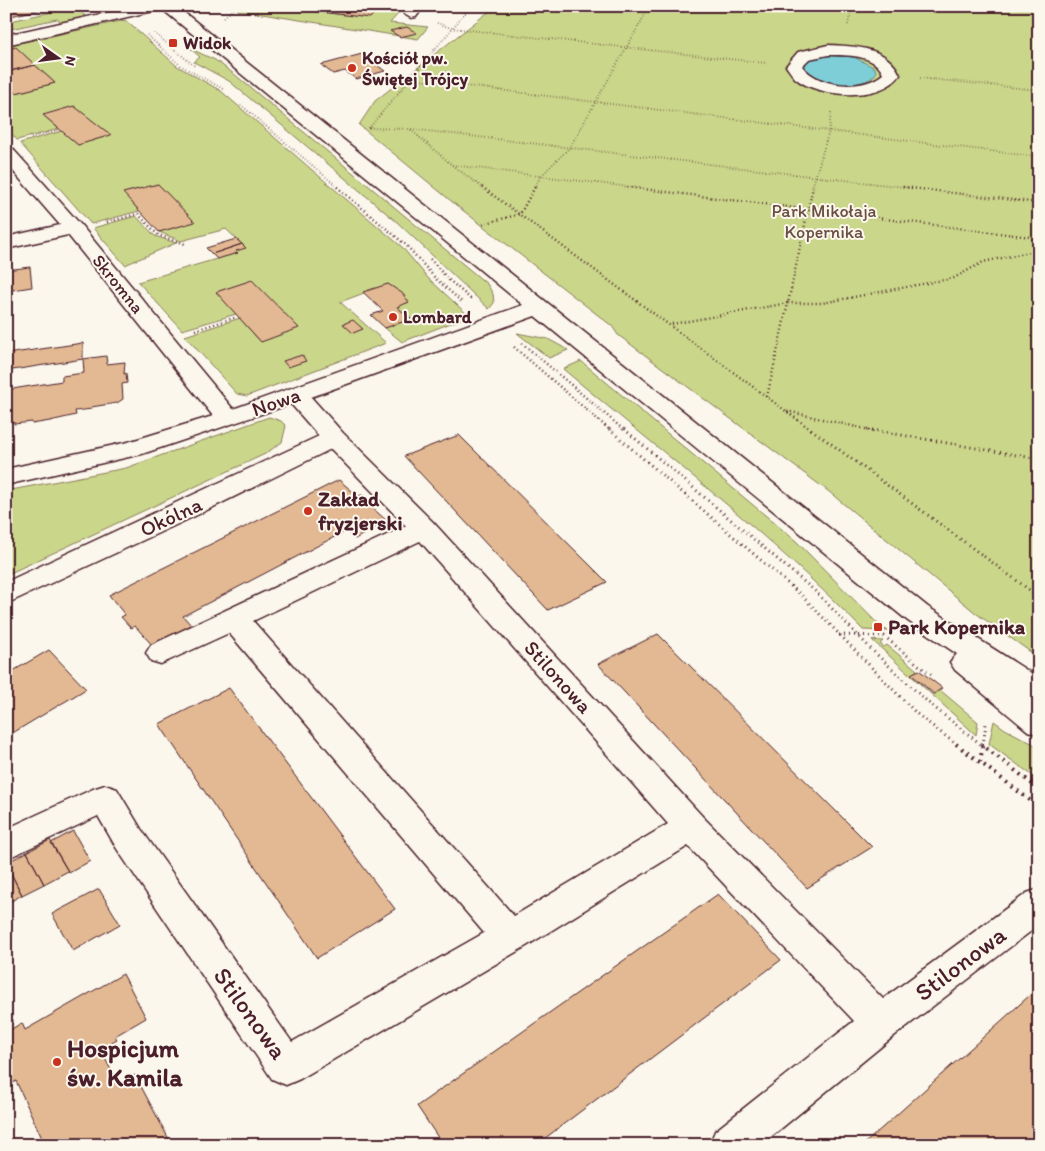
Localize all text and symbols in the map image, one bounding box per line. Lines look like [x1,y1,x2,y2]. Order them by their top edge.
north arrow [32,32,82,82]
place label: Widok [183,32,232,54]
marker: Widok [167,37,179,49]
place label: Kościół pw. Świętej Trójcy [362,47,468,90]
text: N [61,54,80,68]
marker: Kościół pw. Świętej Trójcy [346,62,358,74]
park label: Park Mikołaja Kopernika [772,200,877,243]
street label: Skromna [88,250,149,318]
place label: Lombard [403,306,473,328]
marker: Lombard [387,311,399,323]
street label: Nowa [248,382,303,421]
place label: Zakład fryzjerski [318,486,403,536]
street label: Okólna [136,491,206,542]
marker: Zakład fryzjerski [302,505,314,517]
place label: Park Kopernika [888,614,1026,640]
marker: Park Kopernika [872,621,884,633]
street label: Stilonowa [519,635,598,718]
street label: Stilonowa [908,919,1012,1007]
street label: Stilonowa [208,961,294,1065]
place label: Hospicjum św. Kamila [67,1033,184,1092]
marker: Hospicjum św. Kamila [51,1056,63,1068]

